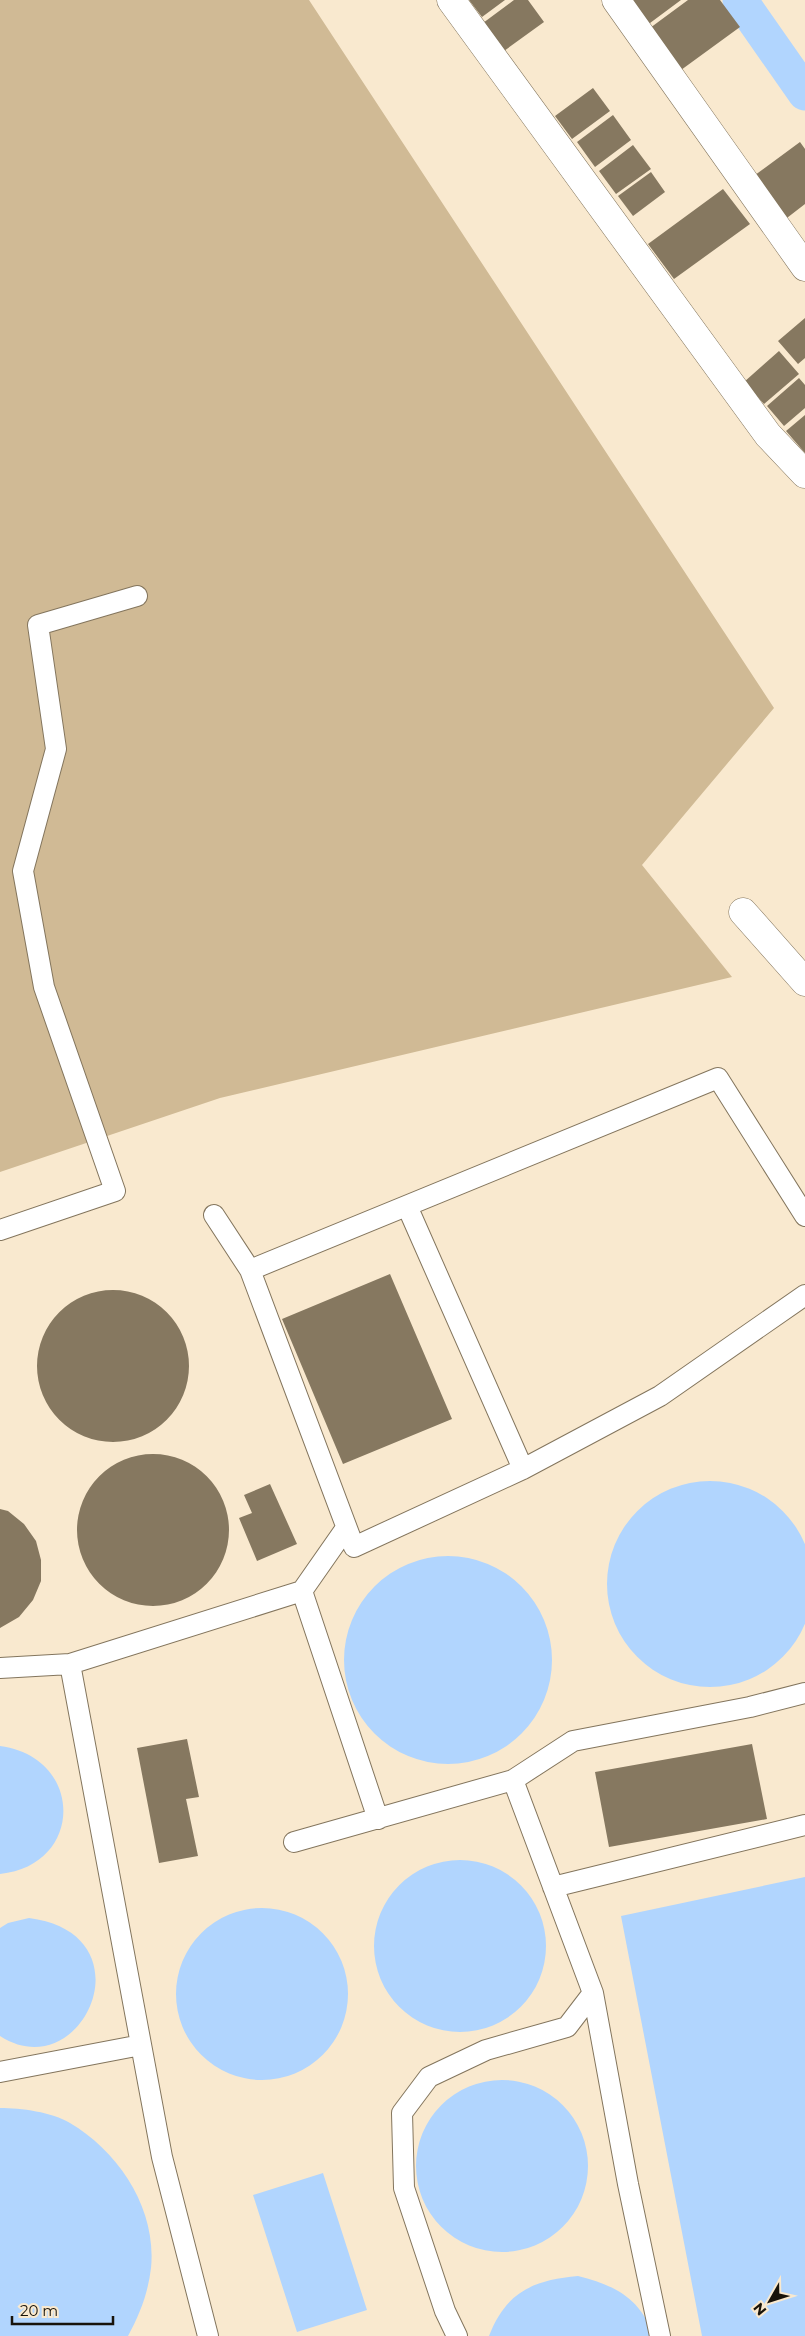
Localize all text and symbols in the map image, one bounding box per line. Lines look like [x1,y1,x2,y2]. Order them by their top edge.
north arrow [745,2276,795,2326]
scale bar [12,2294,114,2326]
text: N [749,2299,770,2319]
text: 20 m [20,2301,58,2320]

